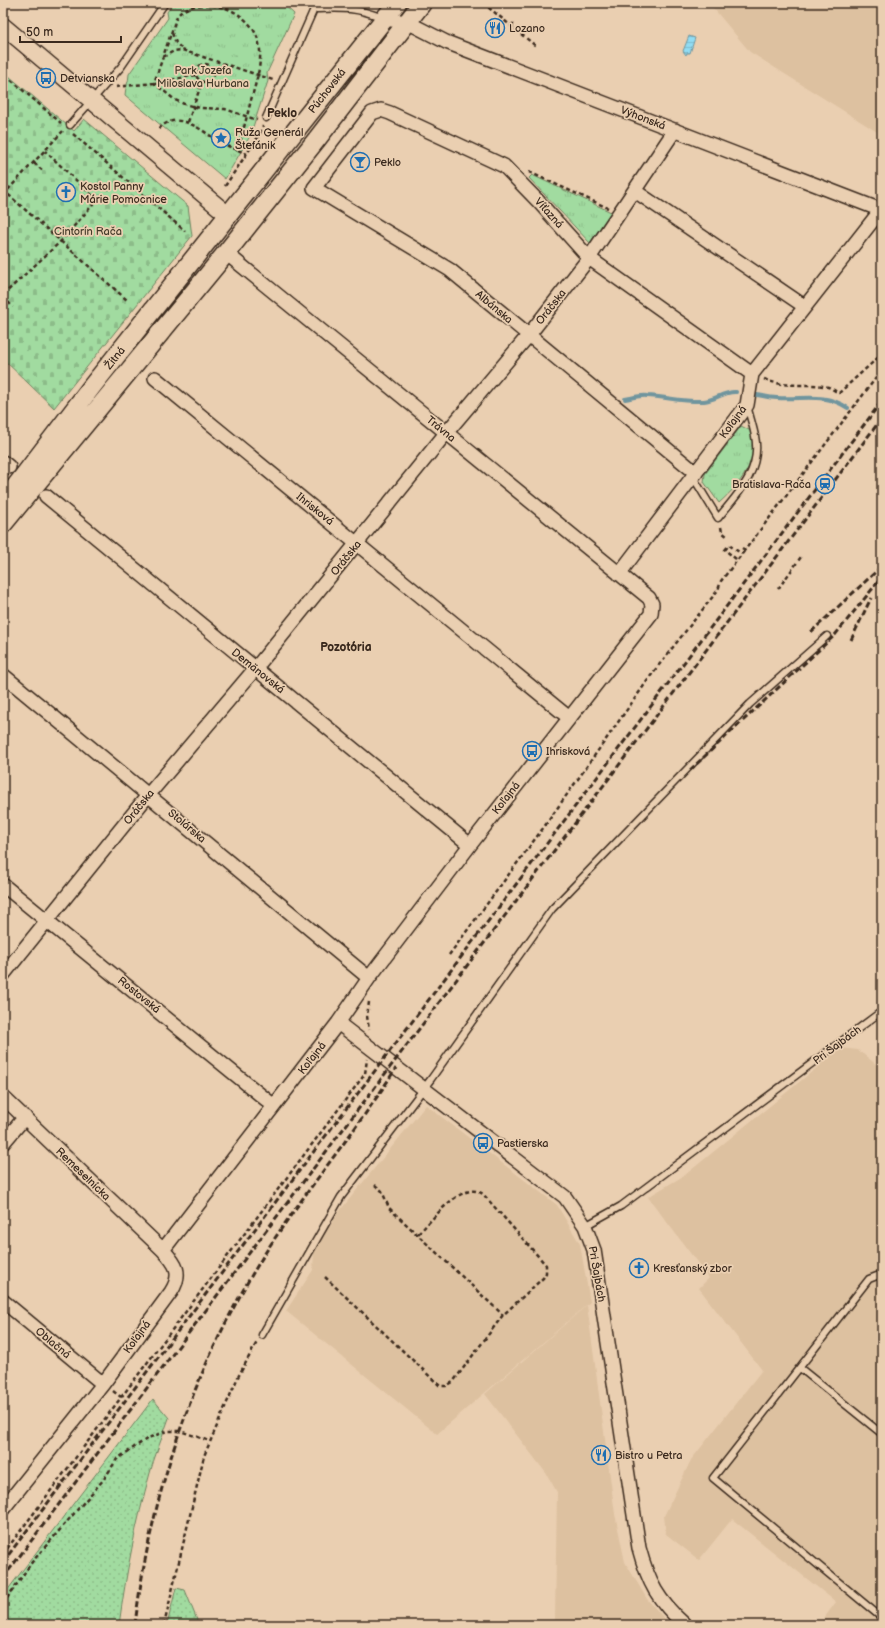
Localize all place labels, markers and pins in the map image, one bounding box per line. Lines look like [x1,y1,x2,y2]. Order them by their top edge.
restaurant icon: Lozano [484,17,506,39]
place label: Lozano [509,22,545,35]
bus stop icon: Detvianska [35,67,57,89]
place label: Detvianska [60,72,115,85]
place label: Ruža Generál Štefánik [235,126,303,152]
place icon: Ruža Generál Štefánik [210,127,232,149]
bar icon: Peklo [349,151,371,173]
place label: Peklo [374,156,401,169]
place label: Kostol Panny Márie Pomocnice [80,180,167,206]
church icon: Kostol Panny Márie Pomocnice [55,181,77,203]
station icon: Bratislava-Rača [814,473,836,495]
place label: Bratislava-Rača [732,478,811,491]
bus stop icon: Ihrisková [521,740,543,762]
place label: Ihrisková [546,745,590,758]
bus stop icon: Pastierska [472,1132,494,1154]
place label: Pastierska [497,1137,548,1150]
church icon: Kresťanský zbor [628,1257,650,1279]
place label: Kresťanský zbor [653,1262,733,1275]
restaurant icon: Bistro u Petra [590,1444,612,1466]
place label: Bistro u Petra [615,1449,682,1462]

